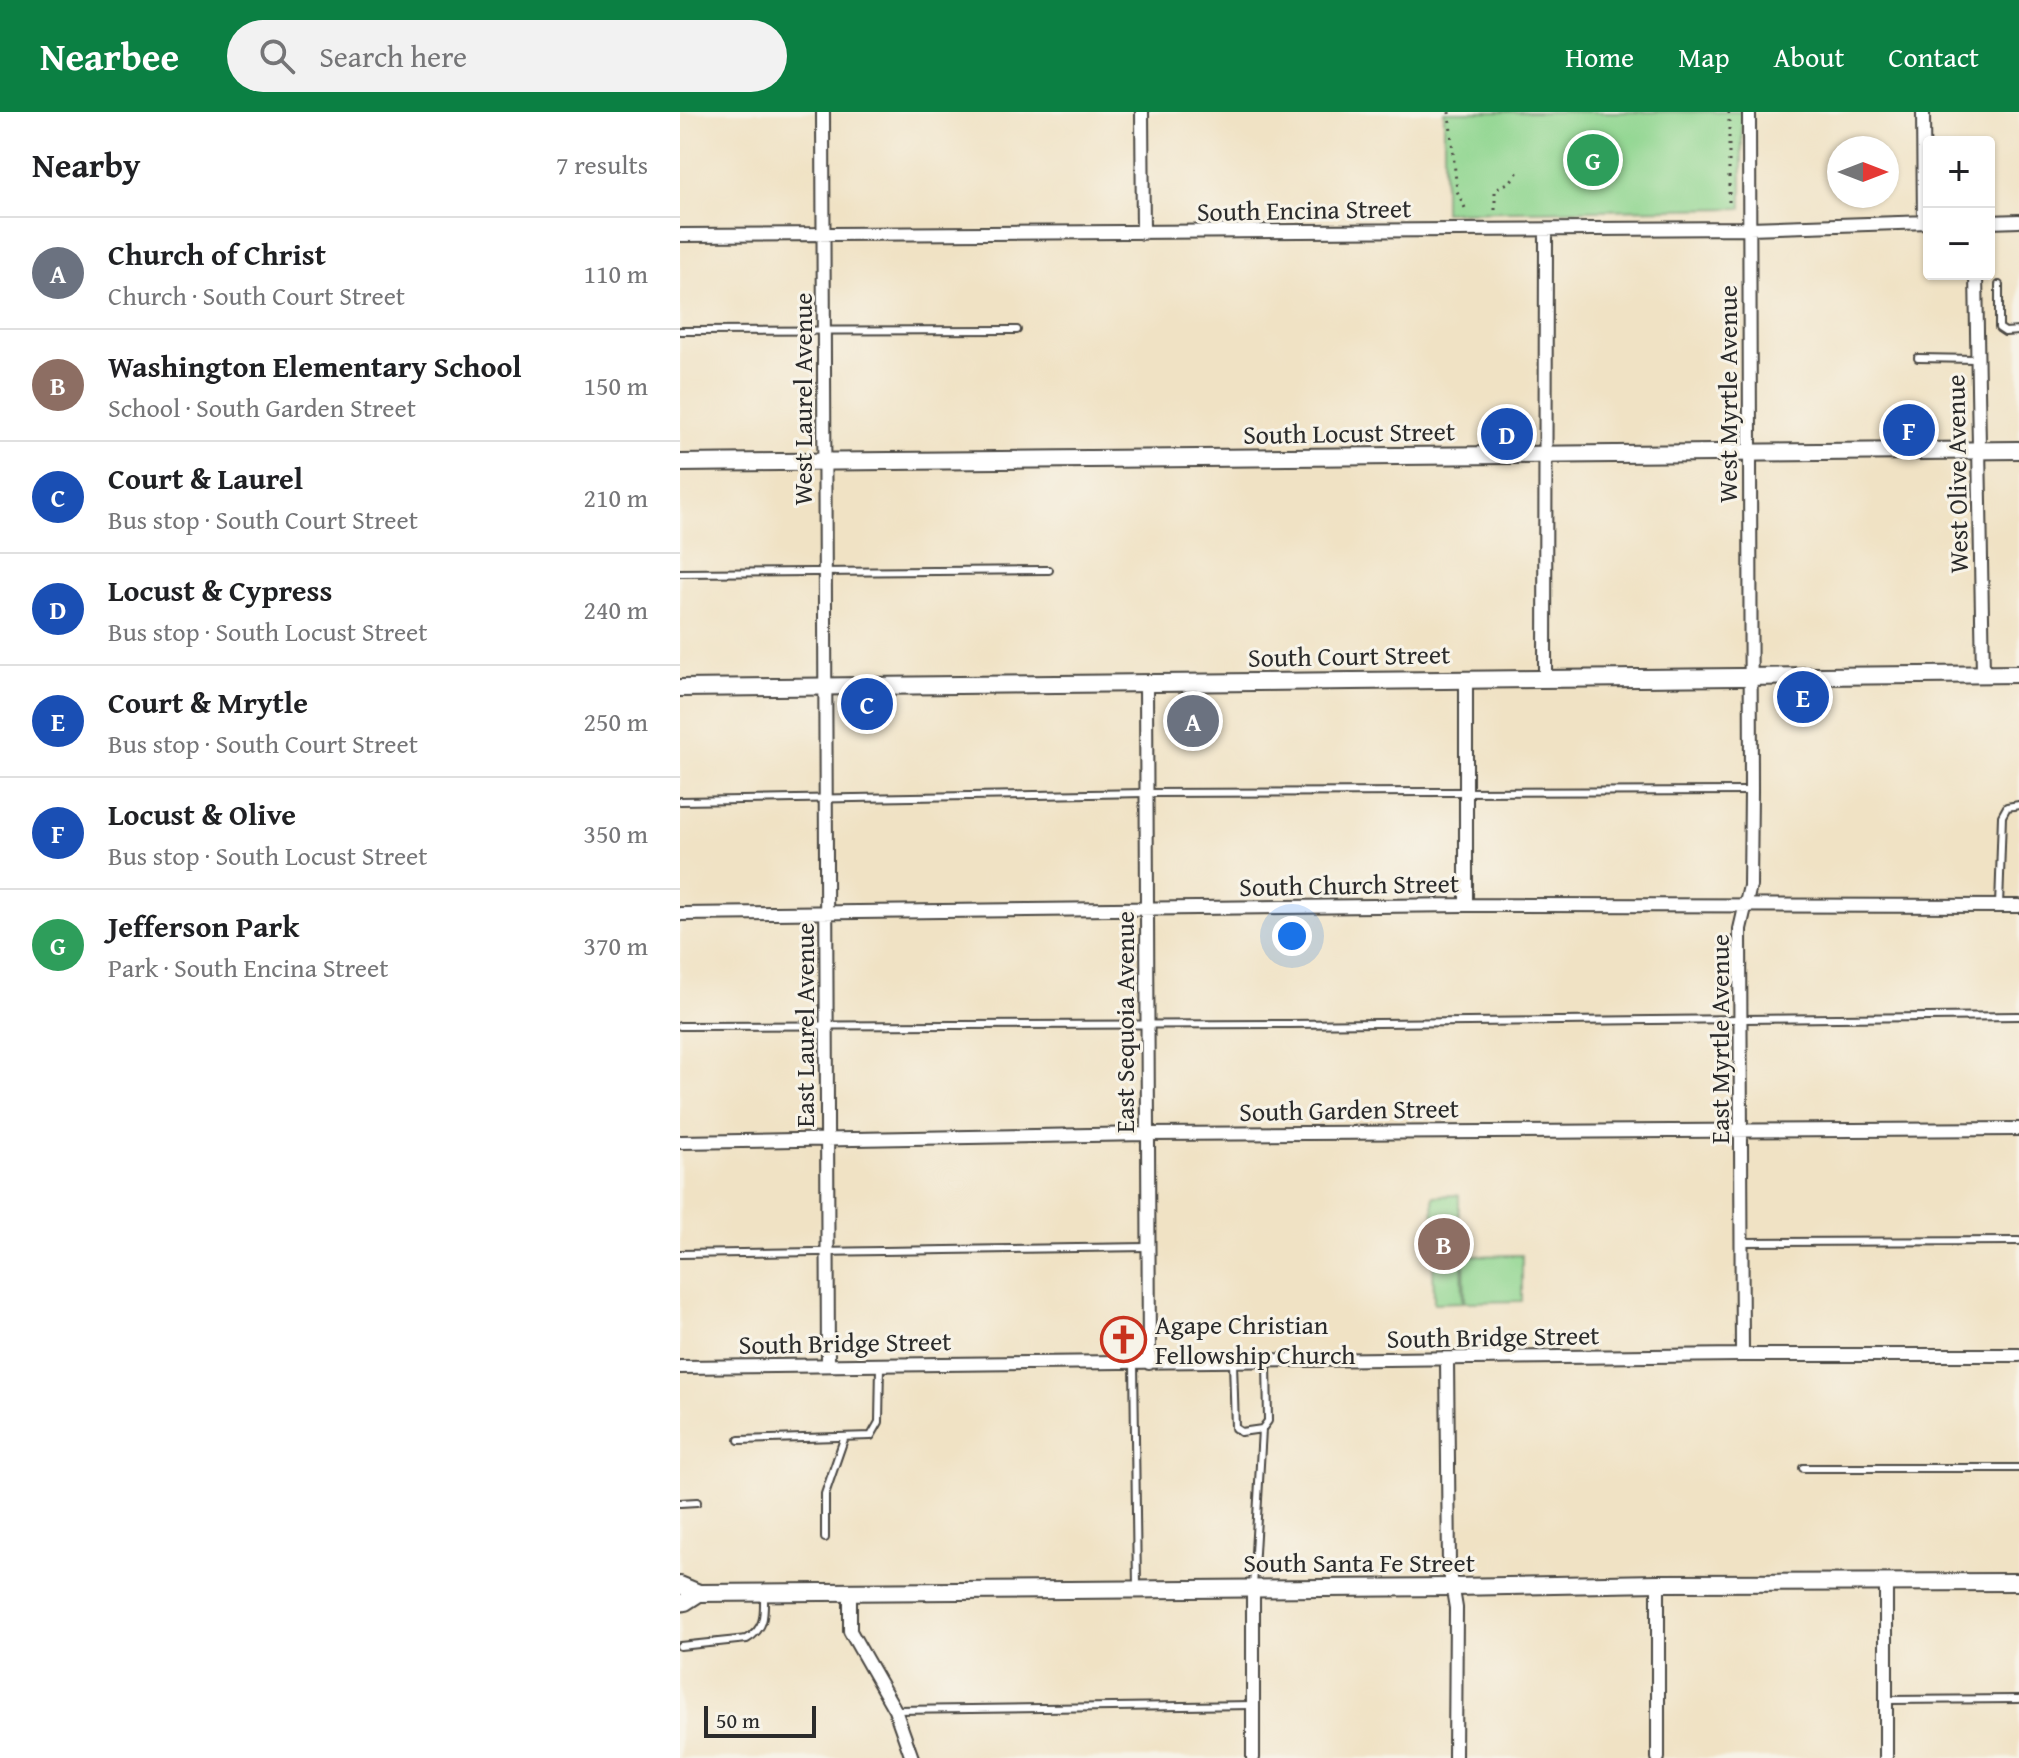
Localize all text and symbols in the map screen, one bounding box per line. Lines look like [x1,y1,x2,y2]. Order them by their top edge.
search box [227,20,787,92]
text: Nearbee [40,28,179,84]
icon: search [255,34,299,78]
text: Search here [319,34,467,78]
text: Home [1565,36,1634,77]
text: Map [1678,36,1730,77]
text: About [1774,36,1844,77]
text: Contact [1888,36,1979,77]
pin: G [1567,130,1619,190]
north arrow [1827,136,1899,208]
map controls [1923,136,1995,280]
button: + [1923,136,1995,208]
text: Nearby [32,140,141,189]
text: 7 results [556,145,648,184]
street label: South Encina Street [1196,188,1412,231]
button: − [1923,208,1995,280]
text: Church of Christ [108,232,326,276]
text: A [50,254,66,293]
text: 110 m [583,254,648,293]
text: Church · South Court Street [108,276,405,315]
street label: West Myrtle Avenue [1708,285,1747,503]
street label: West Laurel Avenue [783,293,822,505]
text: Washington Elementary School [108,344,522,388]
text: B [50,366,66,405]
text: 150 m [583,366,648,405]
street label: West Olive Avenue [1935,374,1978,574]
text: School · South Garden Street [108,388,416,427]
pin: F [1883,400,1935,460]
pin: D [1481,404,1533,464]
street label: South Locust Street [1243,411,1455,454]
text: Court & Laurel [108,456,303,500]
text: C [51,478,65,517]
text: 210 m [583,478,648,517]
text: Bus stop · South Court Street [108,500,418,539]
text: Locust & Cypress [108,568,332,612]
text: D [50,590,66,629]
text: 240 m [583,590,648,629]
text: Bus stop · South Locust Street [108,612,427,651]
street label: South Court Street [1247,634,1451,677]
pin: E [1777,667,1829,727]
pin: C [841,674,893,734]
text: Court & Mrytle [108,680,308,724]
pin: A [1167,691,1219,751]
text: E [51,702,65,741]
text: 250 m [583,702,648,741]
text: Bus stop · South Court Street [108,724,418,763]
text: Locust & Olive [108,792,296,836]
text: F [51,814,65,853]
text: 350 m [583,814,648,853]
text: Bus stop · South Locust Street [108,836,427,875]
street label: South Church Street [1239,863,1459,906]
text: Jefferson Park [108,904,299,948]
street label: East Sequoia Avenue [1105,911,1144,1133]
your location [1272,916,1312,956]
street label: East Laurel Avenue [785,922,824,1128]
text: G [50,926,66,965]
text: 370 m [583,926,648,965]
street label: East Myrtle Avenue [1700,934,1739,1144]
text: Park · South Encina Street [108,948,388,987]
street label: South Garden Street [1239,1088,1459,1131]
pin: B [1418,1214,1470,1274]
place label: Agape Christian Fellowship Church [1155,1305,1356,1374]
street label: South Bridge Street [1386,1315,1600,1358]
church icon: Agape Christian Fellowship Church [1100,1316,1148,1364]
street label: South Bridge Street [738,1321,952,1364]
street label: South Santa Fe Street [1243,1543,1475,1582]
scale bar [704,1702,816,1738]
text: 50 m [716,1704,760,1736]

